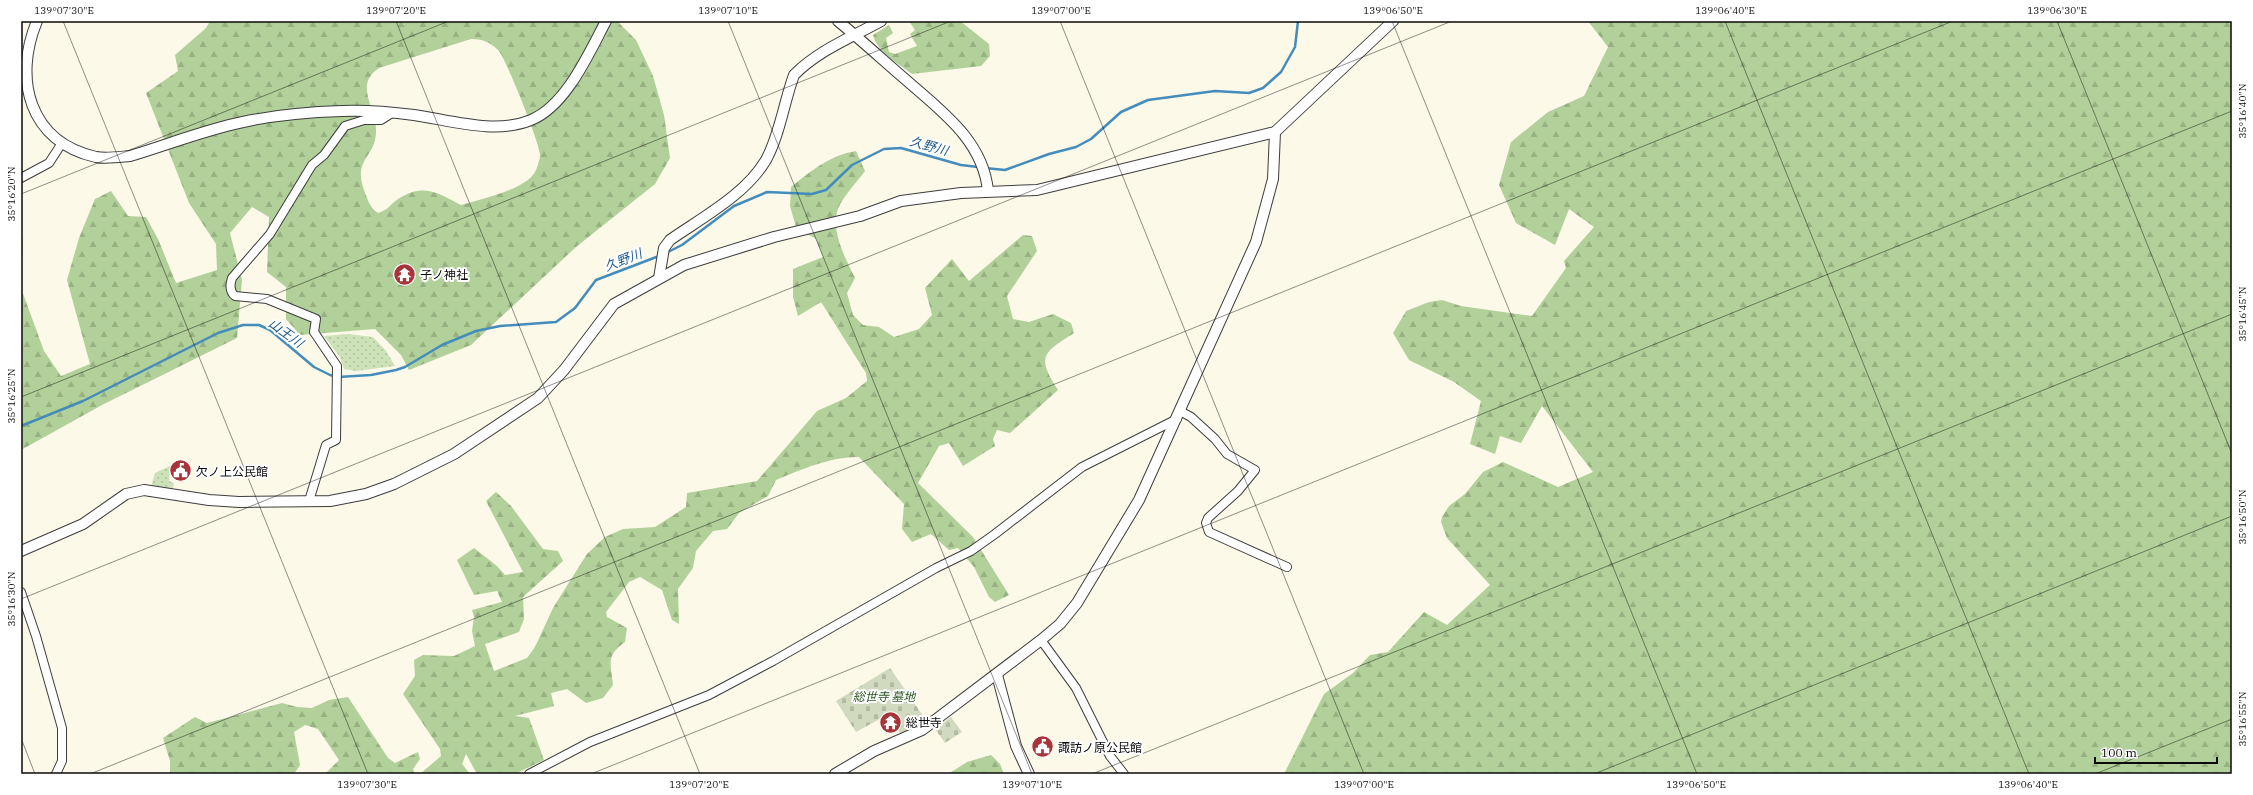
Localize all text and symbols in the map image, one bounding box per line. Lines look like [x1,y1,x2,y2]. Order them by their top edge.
text: 139°07'30"E [34,4,94,17]
text: 139°07'20"E [366,4,426,17]
text: 139°07'10"E [698,4,758,17]
text: 139°07'00"E [1031,4,1091,17]
text: 139°06'50"E [1363,4,1423,17]
text: 139°06'40"E [1695,4,1755,17]
text: 139°06'30"E [2027,4,2087,17]
text: 35°16'40"N [2236,83,2249,139]
water label: 久野川 [908,132,952,160]
text: 35°16'20"N [5,166,18,222]
water label: 久野川 [602,244,646,275]
temple icon: 子ノ神社 [392,261,418,287]
place label: 子ノ神社 [420,267,468,282]
text: 35°16'45"N [2236,286,2249,342]
water label: 山王川 [265,315,308,353]
text: 35°16'25"N [5,368,18,424]
public building icon: 欠ノ上公民館 [167,458,193,484]
place label: 欠ノ上公民館 [196,464,268,479]
text: 35°16'50"N [2236,489,2249,545]
text: 35°16'30"N [5,571,18,627]
park label: 総世寺 墓地 [853,689,917,704]
text: 35°16'55"N [2236,691,2249,747]
temple icon: 総世寺 [877,709,903,735]
place label: 総世寺 [906,715,942,730]
public building icon: 諏訪ノ原公民館 [1030,734,1056,760]
scale bar [2095,739,2217,765]
place label: 諏訪ノ原公民館 [1058,740,1142,755]
text: 100 m [2101,745,2137,760]
text: 139°07'30"E [337,778,397,791]
text: 139°07'20"E [669,778,729,791]
text: 139°07'10"E [1002,778,1062,791]
text: 139°07'00"E [1334,778,1394,791]
text: 139°06'50"E [1666,778,1726,791]
text: 139°06'40"E [1998,778,2058,791]

